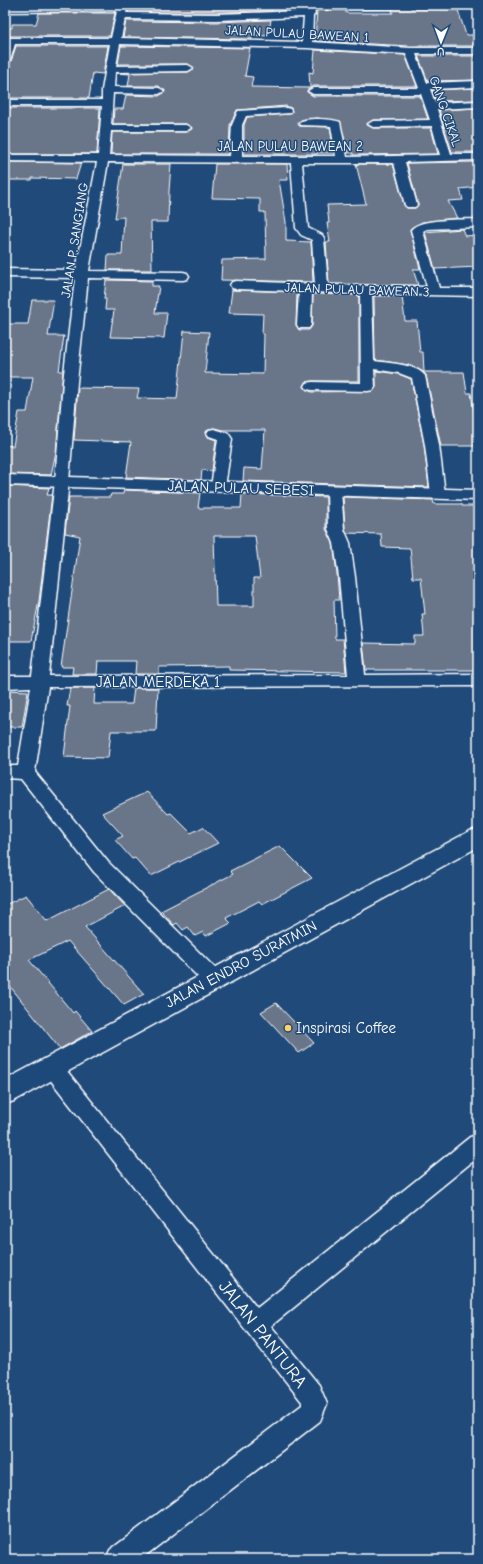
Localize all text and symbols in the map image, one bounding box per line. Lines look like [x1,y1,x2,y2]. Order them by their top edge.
street label: JALAN PULAU BAWEAN 1 [225,22,369,45]
north arrow [421,22,461,62]
text: U [437,45,445,58]
street label: GANG CIKAL [426,74,465,149]
street label: JALAN PULAU BAWEAN 2 [217,139,363,154]
street label: JALAN P. SANGIANG [58,181,91,299]
street label: JALAN PULAU BAWEAN 3 [284,279,430,300]
street label: JALAN PULAU SEBESI [167,476,315,500]
street label: JALAN MERDEKA 1 [96,673,220,691]
street label: JALAN ENDRO SURATMIN [162,916,320,1012]
place label: Inspirasi Coffee [296,1019,397,1037]
marker: Inspirasi Coffee [283,1023,293,1033]
street label: JALAN PANTURA [214,1276,311,1392]

